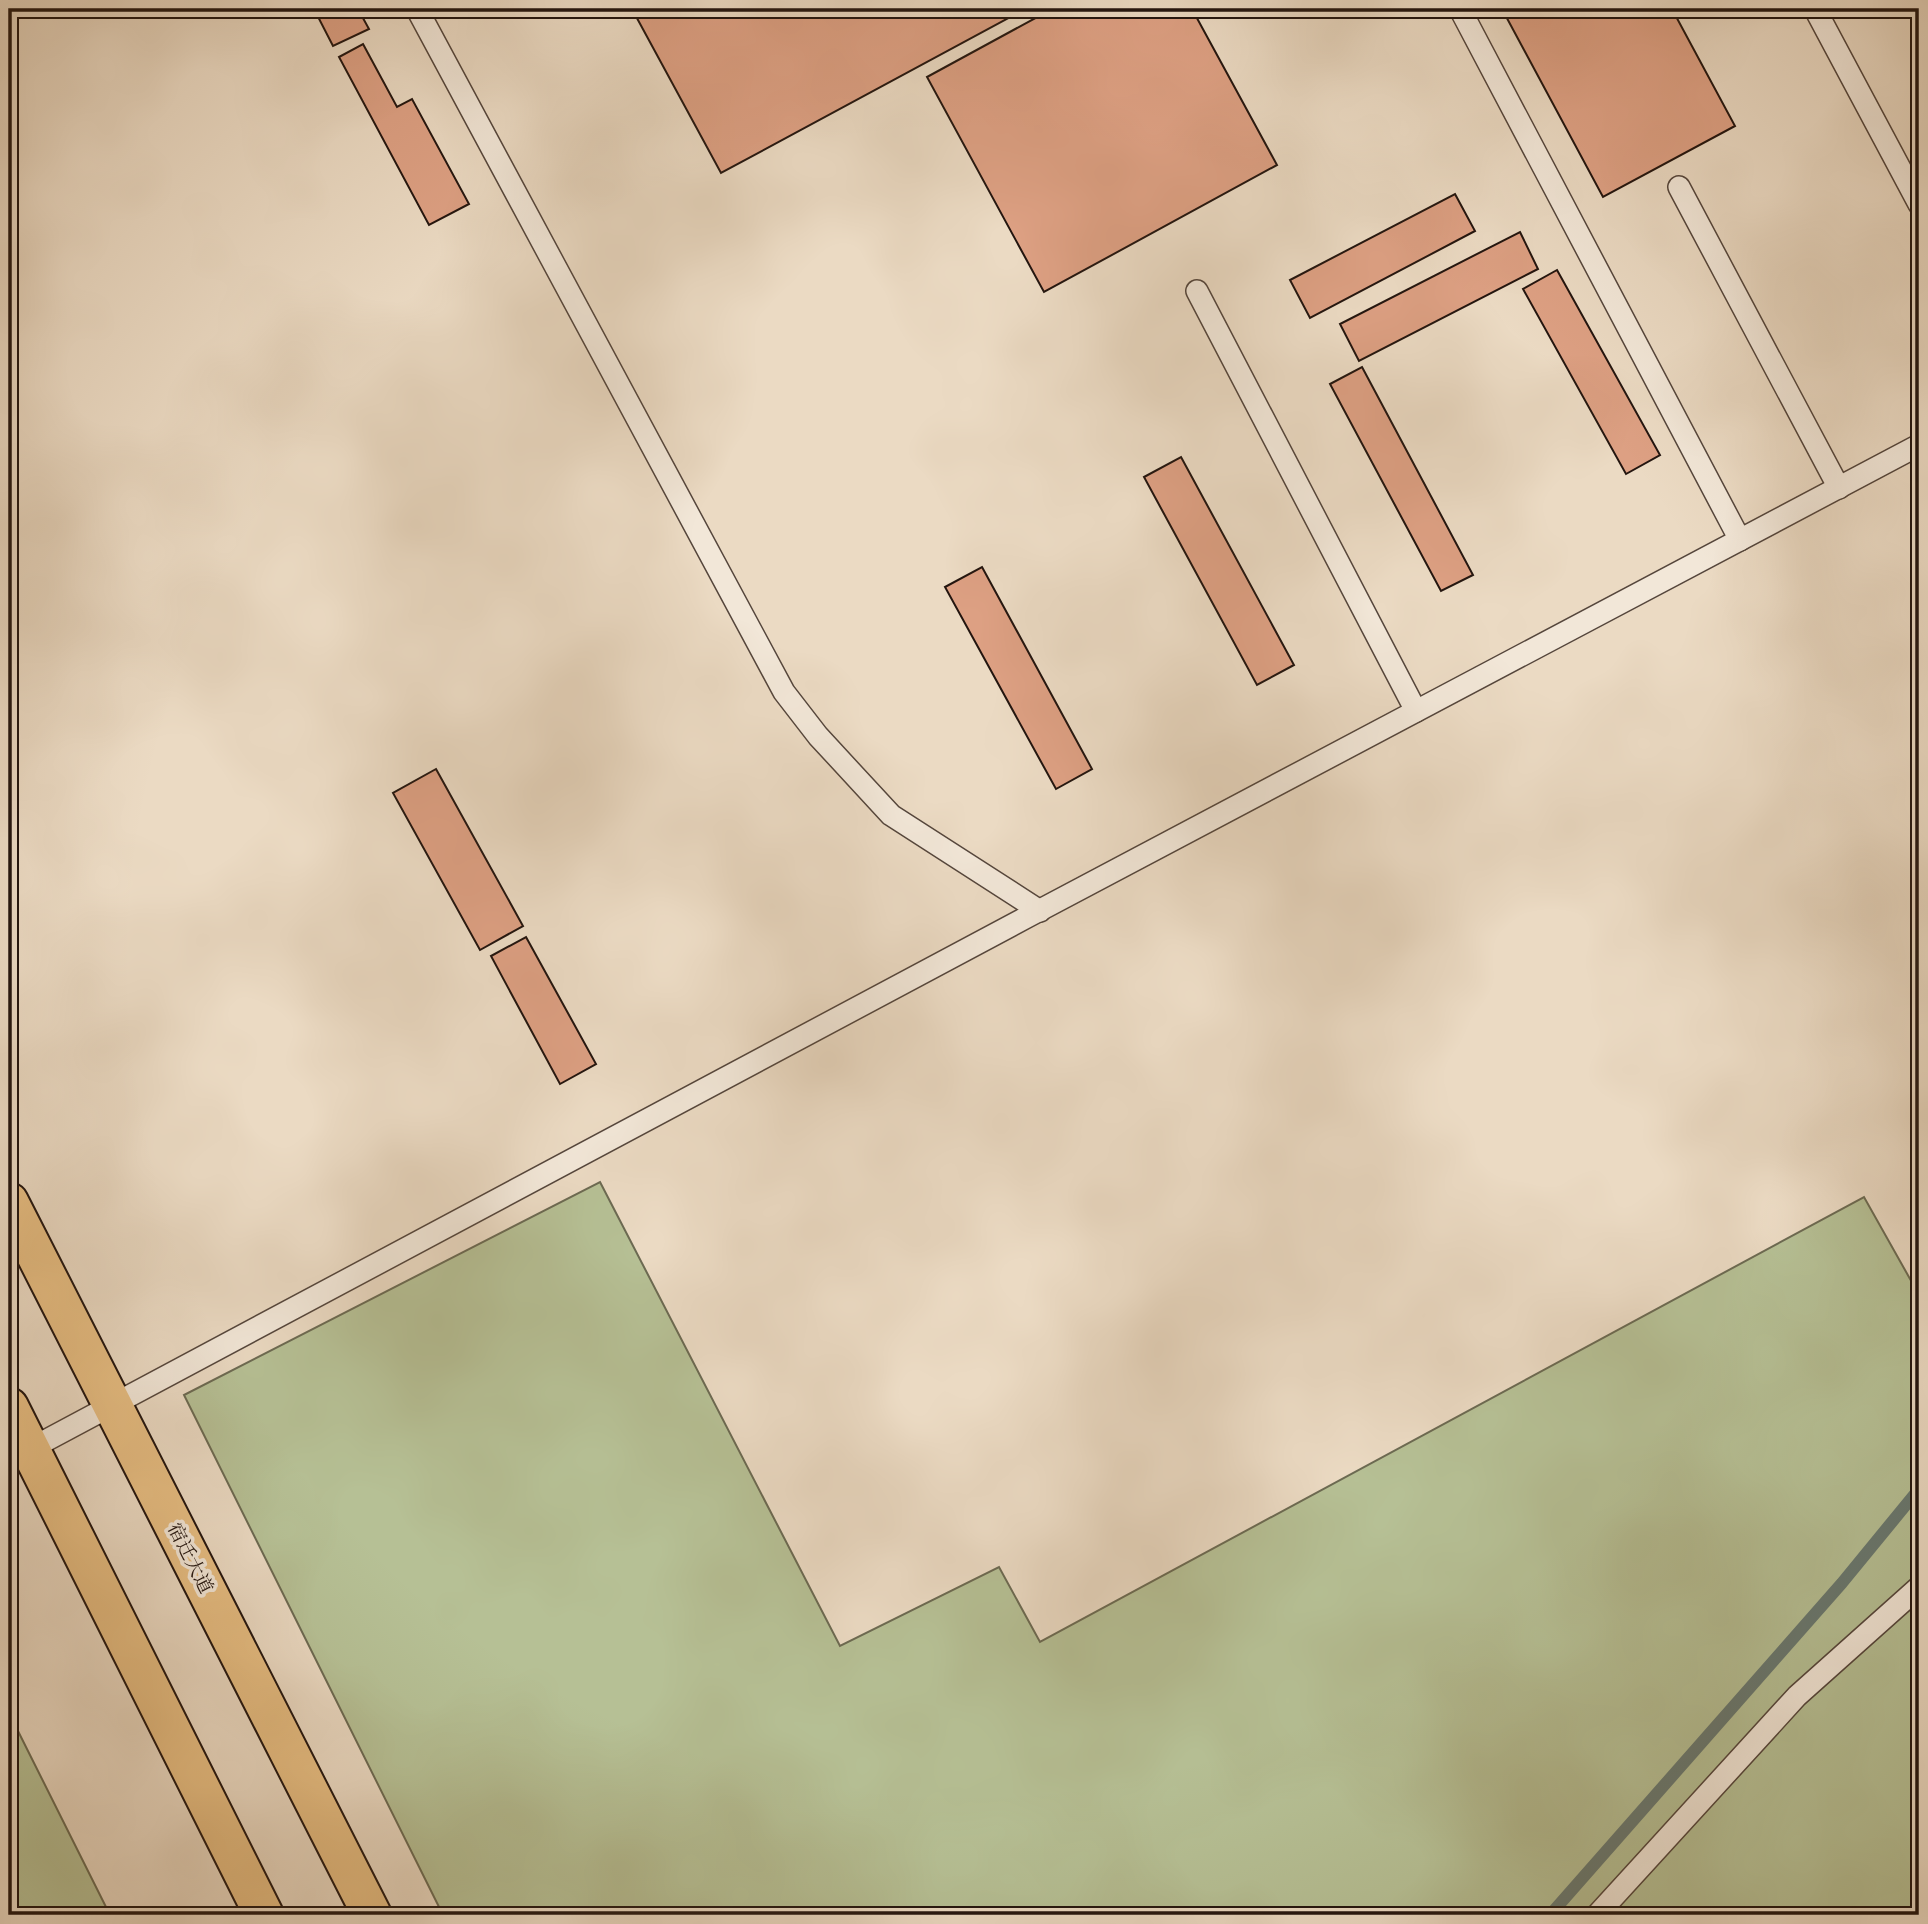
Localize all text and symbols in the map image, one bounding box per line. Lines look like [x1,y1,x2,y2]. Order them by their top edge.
street label: 宿迁大道 [163,1519,218,1597]

